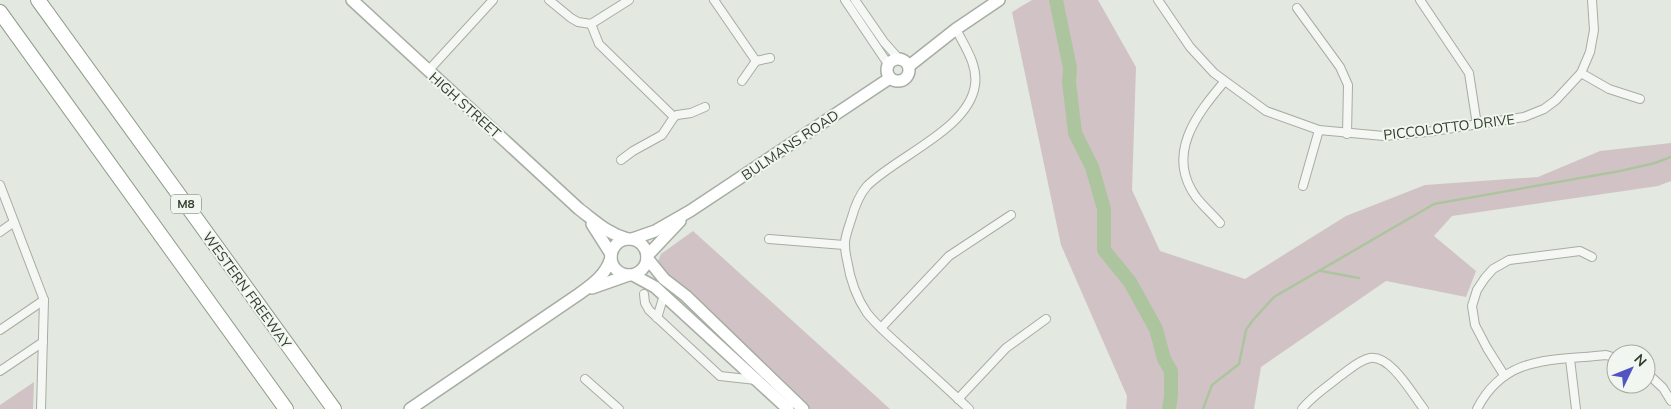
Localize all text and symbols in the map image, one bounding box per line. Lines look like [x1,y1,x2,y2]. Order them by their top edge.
street label: HIGH STREET [425,68,505,142]
street label: BULMANS ROAD [738,106,842,184]
street label: PICCOLOTTO DRIVE [1382,110,1516,144]
road number: M8 [171,194,201,213]
street label: WESTERN FREEWAY [199,228,296,352]
north arrow [1606,344,1656,394]
text: N [1630,350,1651,370]

